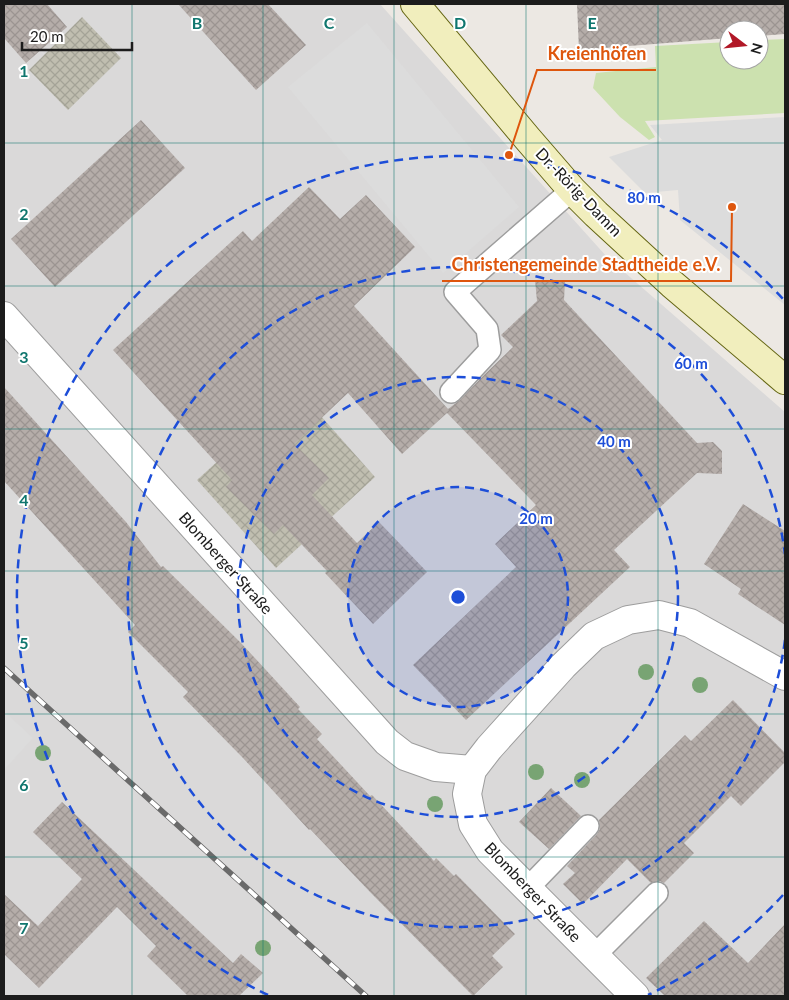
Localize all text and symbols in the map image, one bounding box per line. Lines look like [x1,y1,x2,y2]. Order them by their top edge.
text: B [192,13,202,32]
text: C [324,13,335,32]
text: D [454,13,466,32]
text: E [587,13,597,32]
scale bar [22,20,132,52]
north arrow [719,20,769,70]
text: 20 m [30,27,64,45]
callout: Kreienhöfen [537,37,656,70]
text: N [747,41,767,56]
text: Kreienhöfen [548,42,646,64]
text: 1 [19,61,29,80]
street label: Dr.-Rörig-Damm [532,143,626,240]
text: 80 m [627,188,661,206]
text: 2 [19,204,29,223]
callout: Christengemeinde Stadtheide e.V. [442,248,731,281]
text: Christengemeinde Stadtheide e.V. [451,253,721,275]
text: 3 [19,347,29,366]
text: 60 m [674,354,708,372]
text: 40 m [597,432,631,450]
text: 4 [19,490,29,509]
street label: Blomberger Straße [176,508,277,618]
text: 20 m [519,509,553,527]
centre of rings [449,588,467,606]
text: 5 [19,633,29,652]
text: 6 [19,775,29,794]
street label: Blomberger Straße [481,838,586,945]
text: 7 [19,918,29,937]

